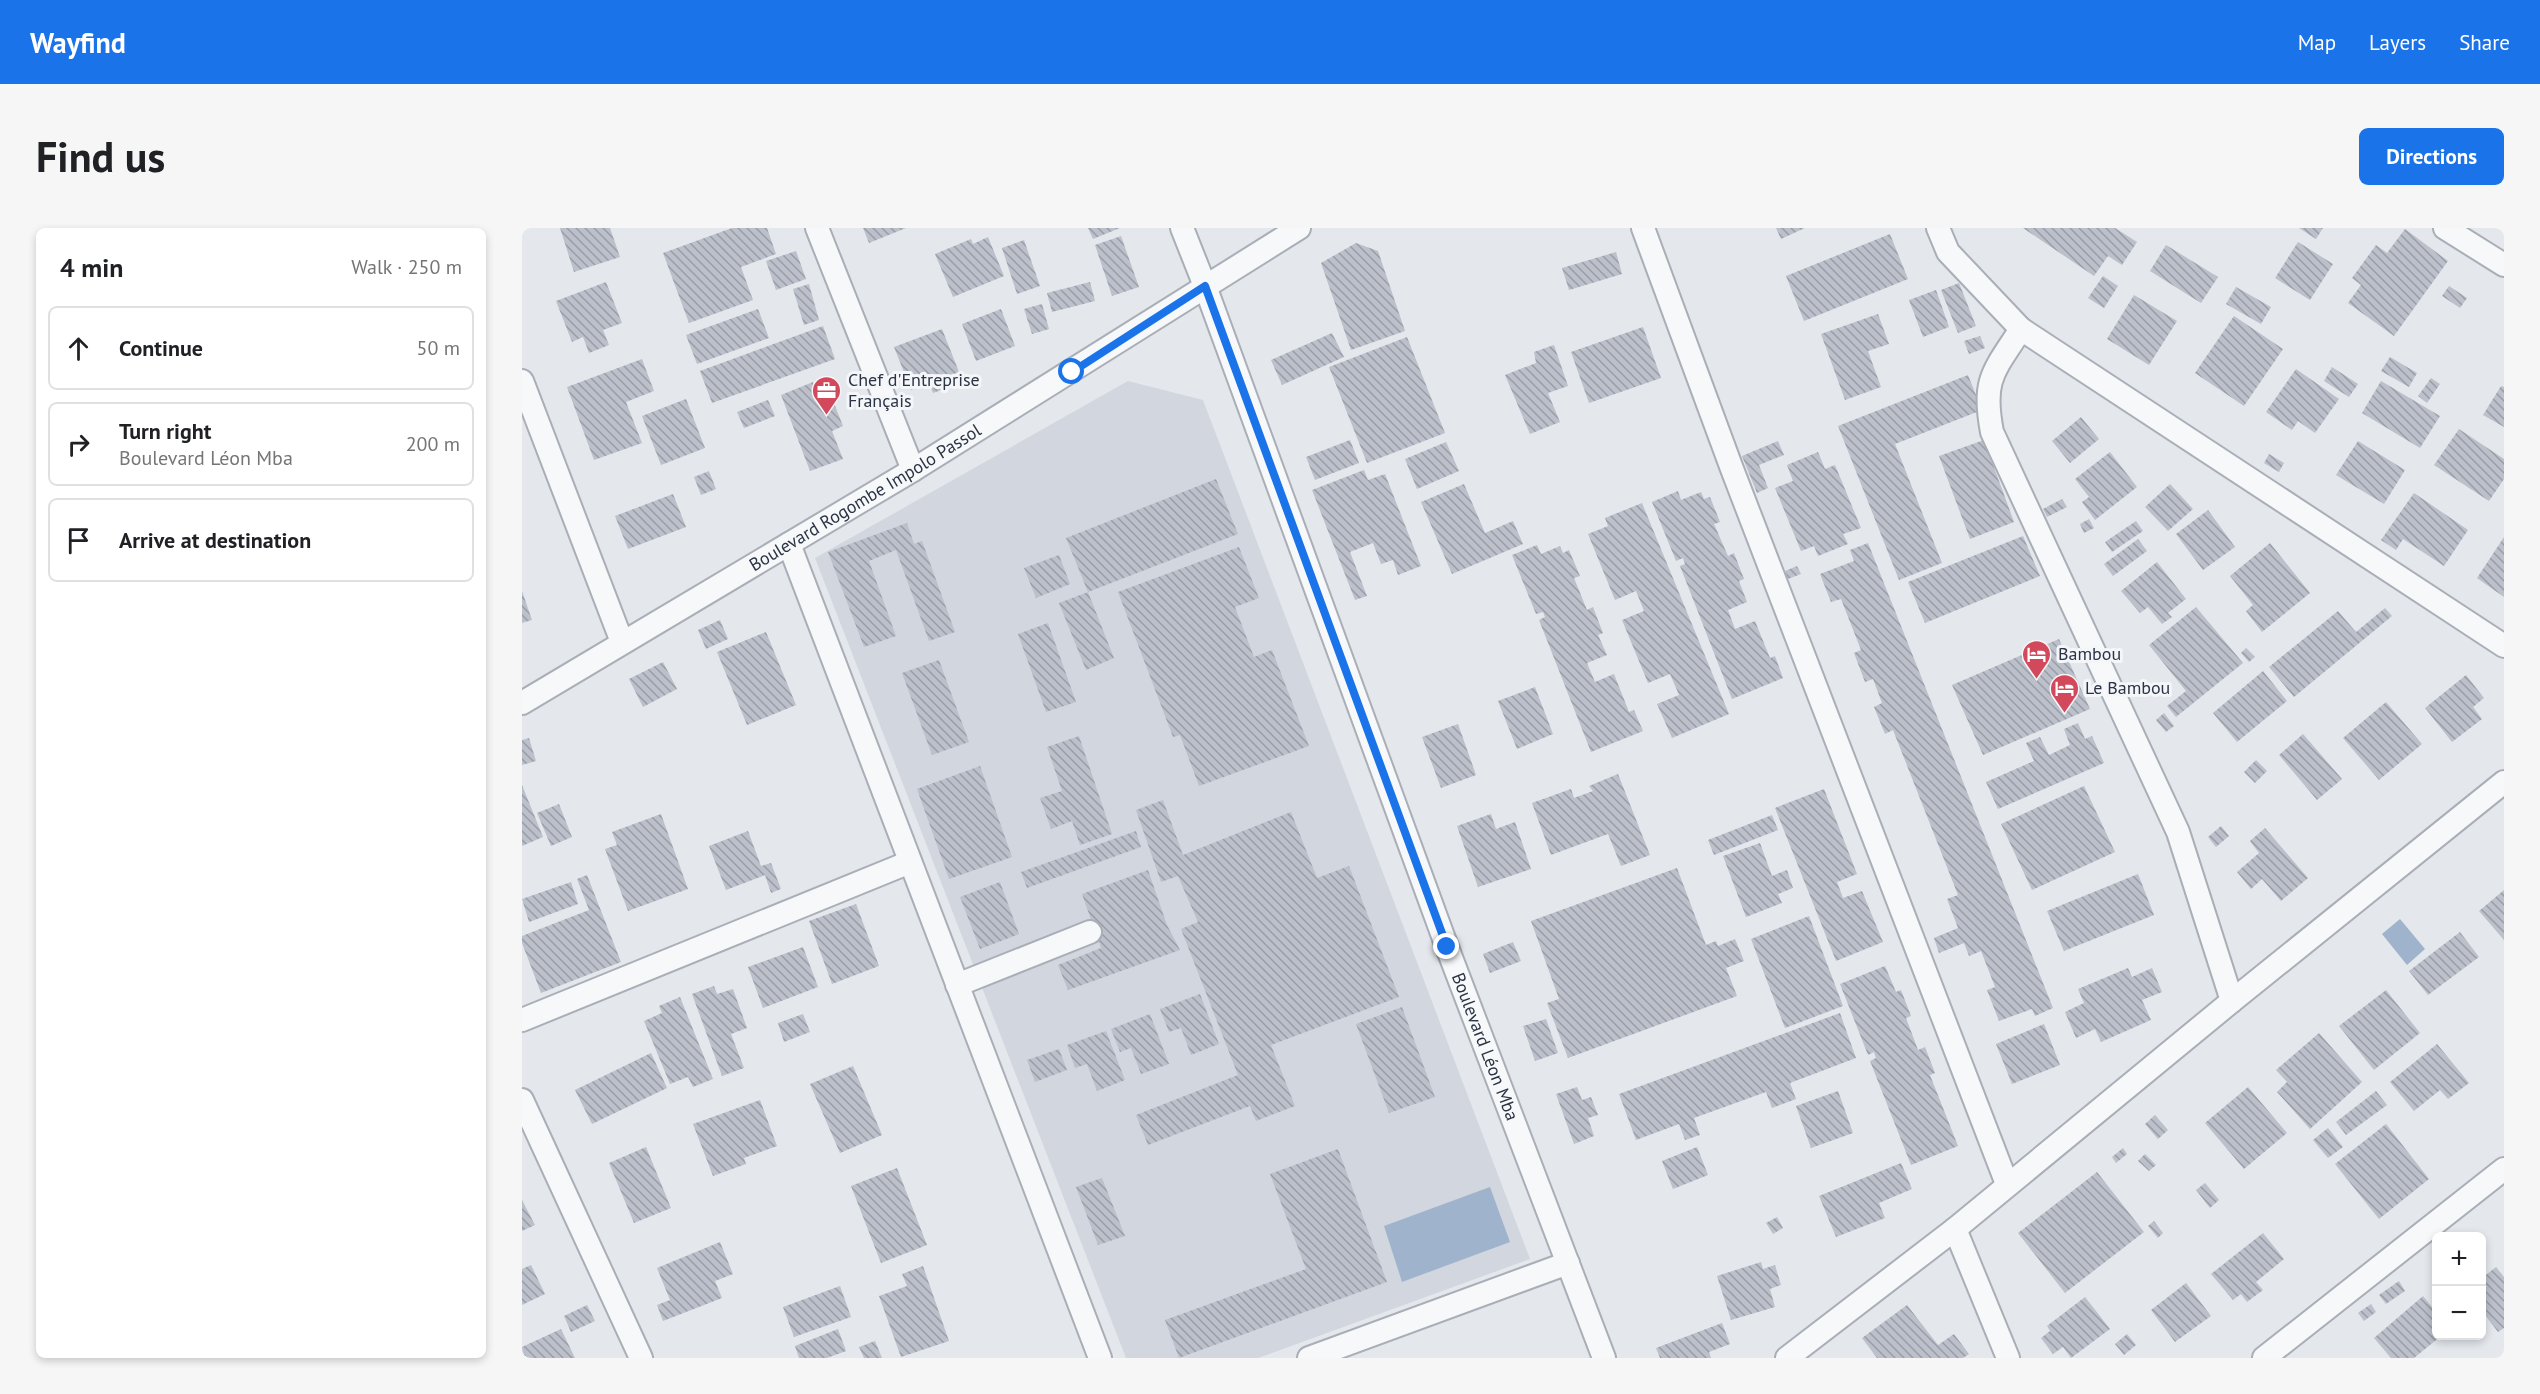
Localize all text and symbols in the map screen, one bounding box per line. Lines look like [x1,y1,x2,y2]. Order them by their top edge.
text: Wayfind [30,24,126,61]
text: Map [2298,29,2336,56]
text: Layers [2369,29,2426,56]
text: Share [2459,29,2510,56]
button: Directions [2359,128,2504,185]
text: Find us [36,129,165,184]
text: 4 min [60,251,123,284]
text: Walk · 250 m [351,254,462,280]
icon: ahead [62,332,95,365]
text: Continue [119,334,203,362]
text: 50 m [417,335,460,361]
route start [1058,358,1084,384]
place label: Chef d'Entreprise Français [848,368,980,412]
office icon: Chef d'Entreprise Français [811,374,843,416]
text: Turn right [119,417,211,445]
street label: Boulevard Rogombe Impolo Passol [745,418,986,576]
icon: right [62,428,95,461]
text: 200 m [406,431,460,457]
text: Boulevard Léon Mba [119,445,293,471]
icon: arrive [62,524,95,557]
text: Arrive at destination [119,526,311,554]
hotel icon: Bambou [2021,638,2053,680]
place label: Bambou [2058,642,2121,665]
hotel icon: Le Bambou [2048,672,2080,714]
place label: Le Bambou [2085,676,2170,699]
route end [1433,933,1459,959]
street label: Boulevard Léon Mba [1447,969,1524,1124]
map controls [2432,1232,2486,1340]
button: + [2432,1232,2486,1286]
button: − [2432,1286,2486,1340]

